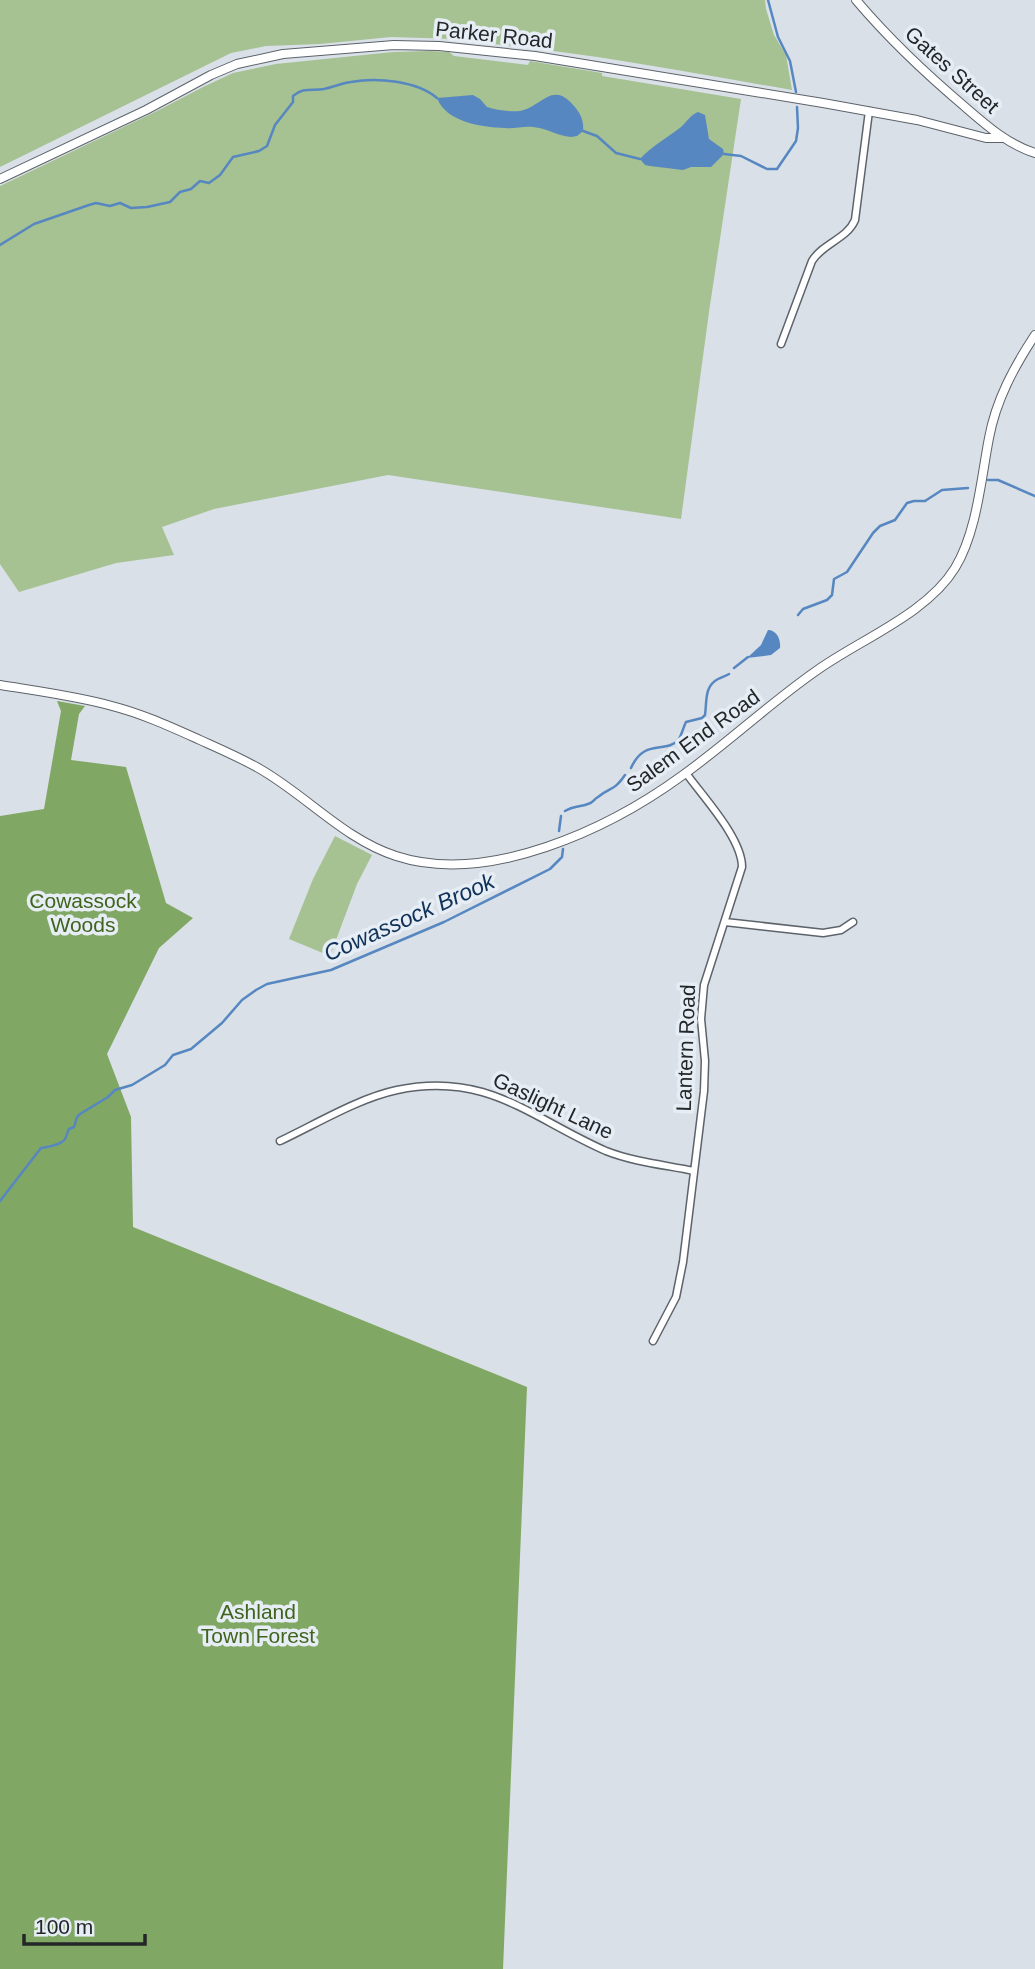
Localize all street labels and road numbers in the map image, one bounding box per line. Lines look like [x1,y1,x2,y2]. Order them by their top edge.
street label: Parker Road [434,17,554,52]
street label: Gates Street [901,22,1004,118]
street label: Salem End Road [622,685,764,797]
street label: Lantern Road [672,984,699,1112]
street label: Gaslight Lane [490,1068,617,1143]

